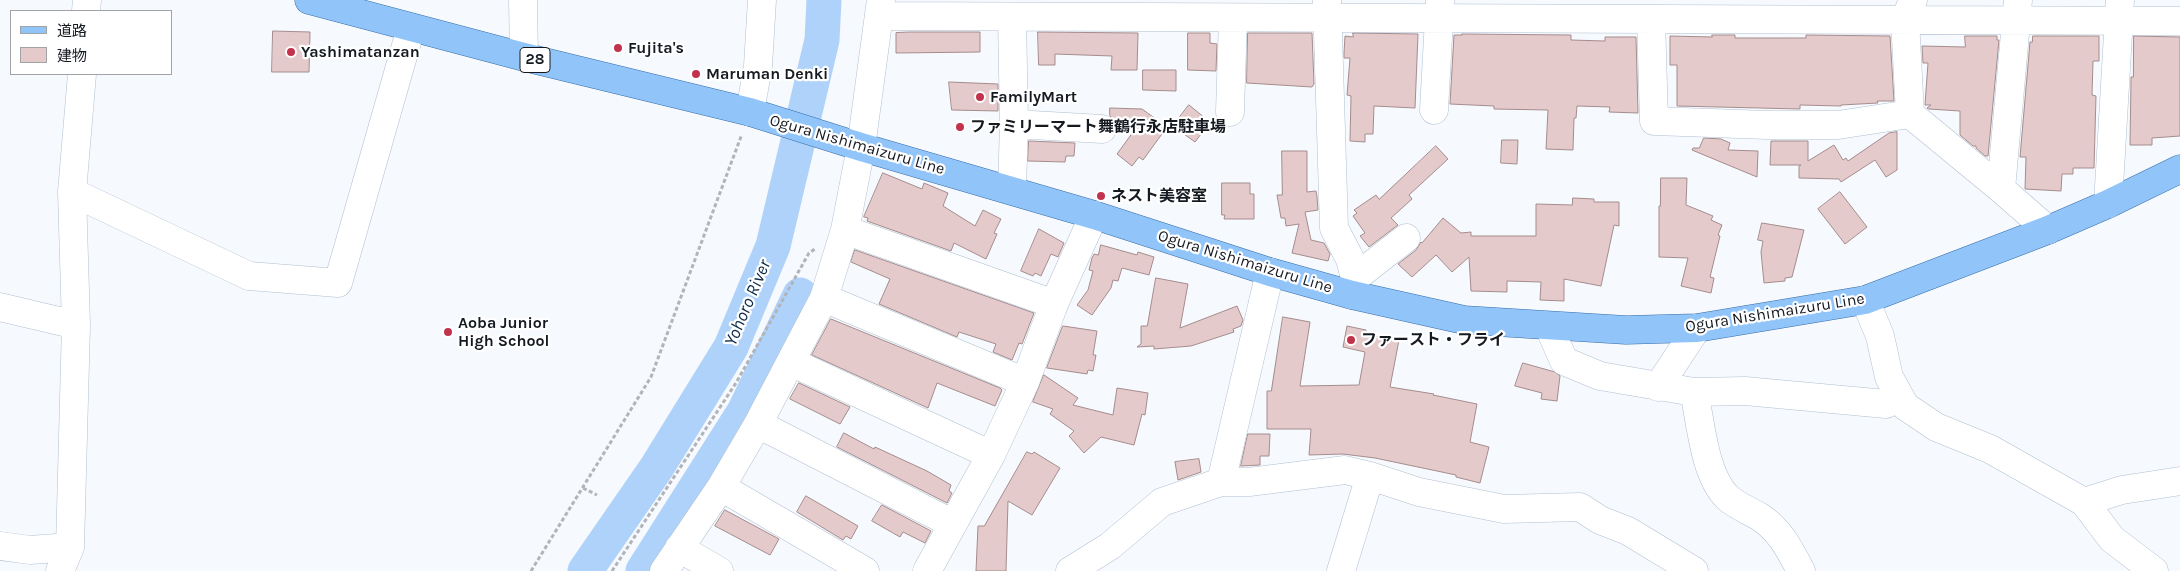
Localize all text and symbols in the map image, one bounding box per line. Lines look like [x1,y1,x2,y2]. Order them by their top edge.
legend [10,10,172,75]
text: 道路 [57,22,87,40]
place label: Fujita's [628,38,684,58]
place label: Yashimatanzan [301,42,420,62]
marker: Fujita's [612,42,624,54]
marker: Yashimatanzan [285,46,297,58]
text: 建物 [57,47,87,65]
road number: 28 [520,48,550,72]
place label: Maruman Denki [706,64,828,84]
marker: Maruman Denki [690,68,702,80]
place label: FamilyMart [990,87,1077,107]
marker: FamilyMart [974,91,986,103]
street label: Ogura Nishimaizuru Line [767,111,947,179]
place label: ファミリーマート舞鶴行永店駐車場 [970,117,1226,137]
marker: ファミリーマート舞鶴行永店駐車場 [954,121,966,133]
place label: ネスト美容室 [1111,186,1207,206]
marker: ネスト美容室 [1095,190,1107,202]
street label: Ogura Nishimaizuru Line [1156,226,1334,298]
water label: Yohoro River [720,257,776,349]
street label: Ogura Nishimaizuru Line [1684,289,1866,337]
place label: Aoba Junior High School [458,313,549,351]
marker: Aoba Junior High School [442,326,454,338]
place label: ファースト・フライ [1361,330,1505,350]
marker: ファースト・フライ [1345,334,1357,346]

